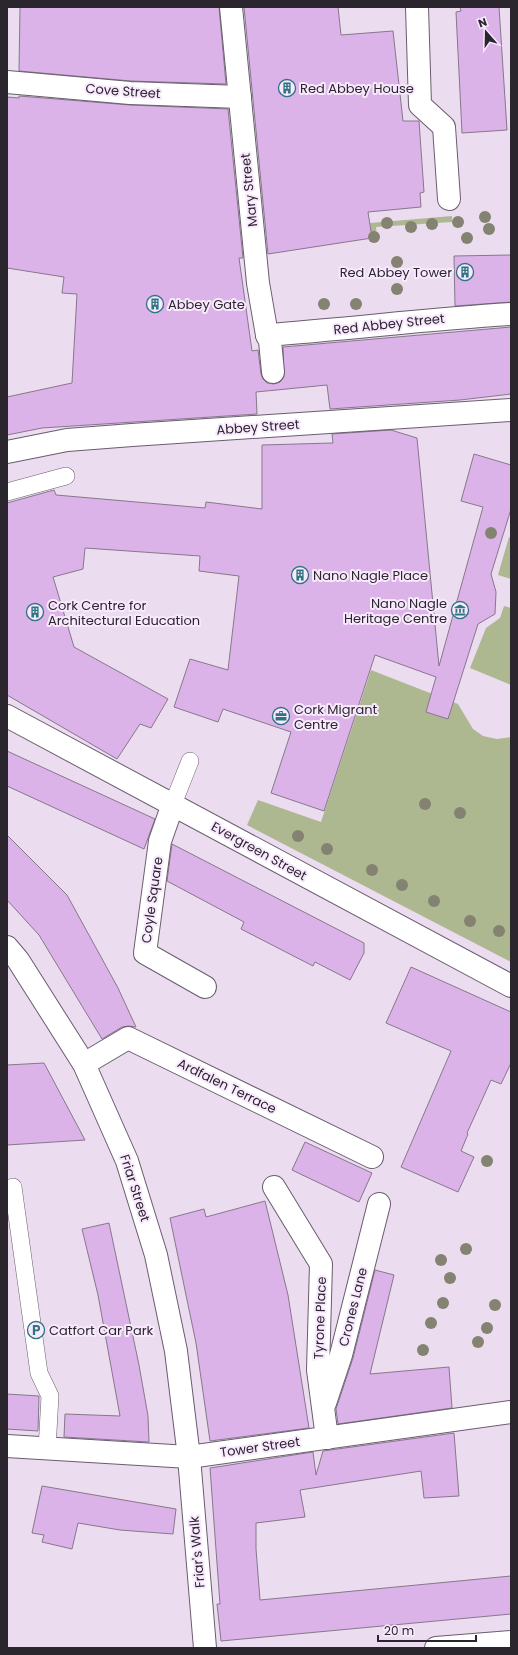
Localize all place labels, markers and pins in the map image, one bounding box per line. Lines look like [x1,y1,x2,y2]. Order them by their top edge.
building icon: Red Abbey House [277,78,297,98]
place label: Red Abbey House [300,79,414,98]
building icon: Red Abbey Tower [455,262,475,282]
place label: Red Abbey Tower [340,263,452,282]
building icon: Abbey Gate [145,294,165,314]
place label: Abbey Gate [168,295,245,314]
building icon: Nano Nagle Place [290,565,310,585]
place label: Nano Nagle Place [313,566,428,585]
place label: Nano Nagle Heritage Centre [344,594,447,628]
place label: Cork Centre for Architectural Education [48,596,200,630]
museum icon: Nano Nagle Heritage Centre [450,600,470,620]
building icon: Cork Centre for Architectural Education [25,602,45,622]
place label: Cork Migrant Centre [294,700,378,734]
office icon: Cork Migrant Centre [271,706,291,726]
parking icon: Catfort Car Park [26,1320,46,1340]
place label: Catfort Car Park [49,1321,154,1340]

